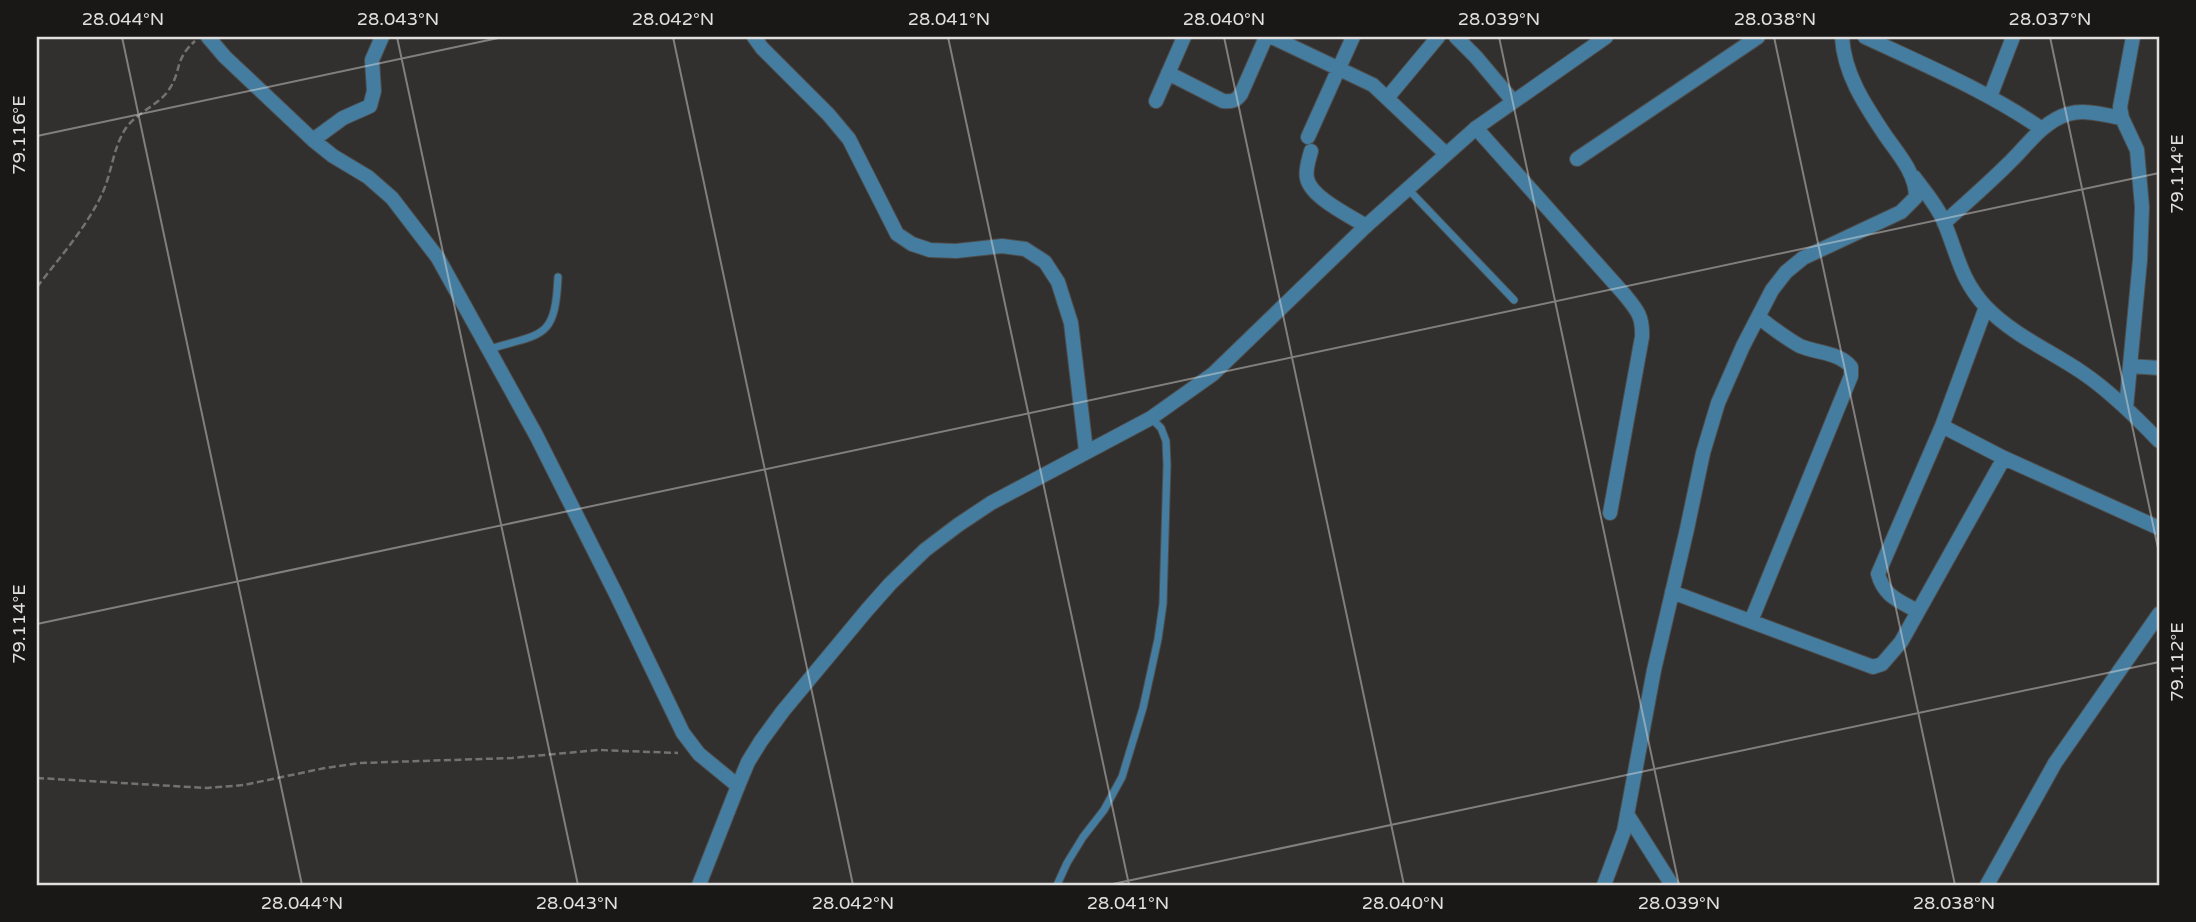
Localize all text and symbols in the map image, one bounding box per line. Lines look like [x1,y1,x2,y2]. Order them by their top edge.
text: 28.044°N [82,8,164,30]
text: 28.043°N [357,8,439,30]
text: 28.042°N [632,8,714,30]
text: 28.041°N [908,8,990,30]
text: 28.040°N [1183,8,1265,30]
text: 28.039°N [1458,8,1540,30]
text: 28.038°N [1734,8,1816,30]
text: 28.037°N [2009,8,2091,30]
text: 79.116°E [8,95,30,175]
text: 79.114°E [2166,134,2188,214]
text: 79.114°E [8,584,30,664]
text: 79.112°E [2166,622,2188,702]
text: 28.044°N [261,892,343,914]
text: 28.043°N [536,892,618,914]
text: 28.042°N [812,892,894,914]
text: 28.041°N [1087,892,1169,914]
text: 28.040°N [1362,892,1444,914]
text: 28.039°N [1638,892,1720,914]
text: 28.038°N [1913,892,1995,914]

